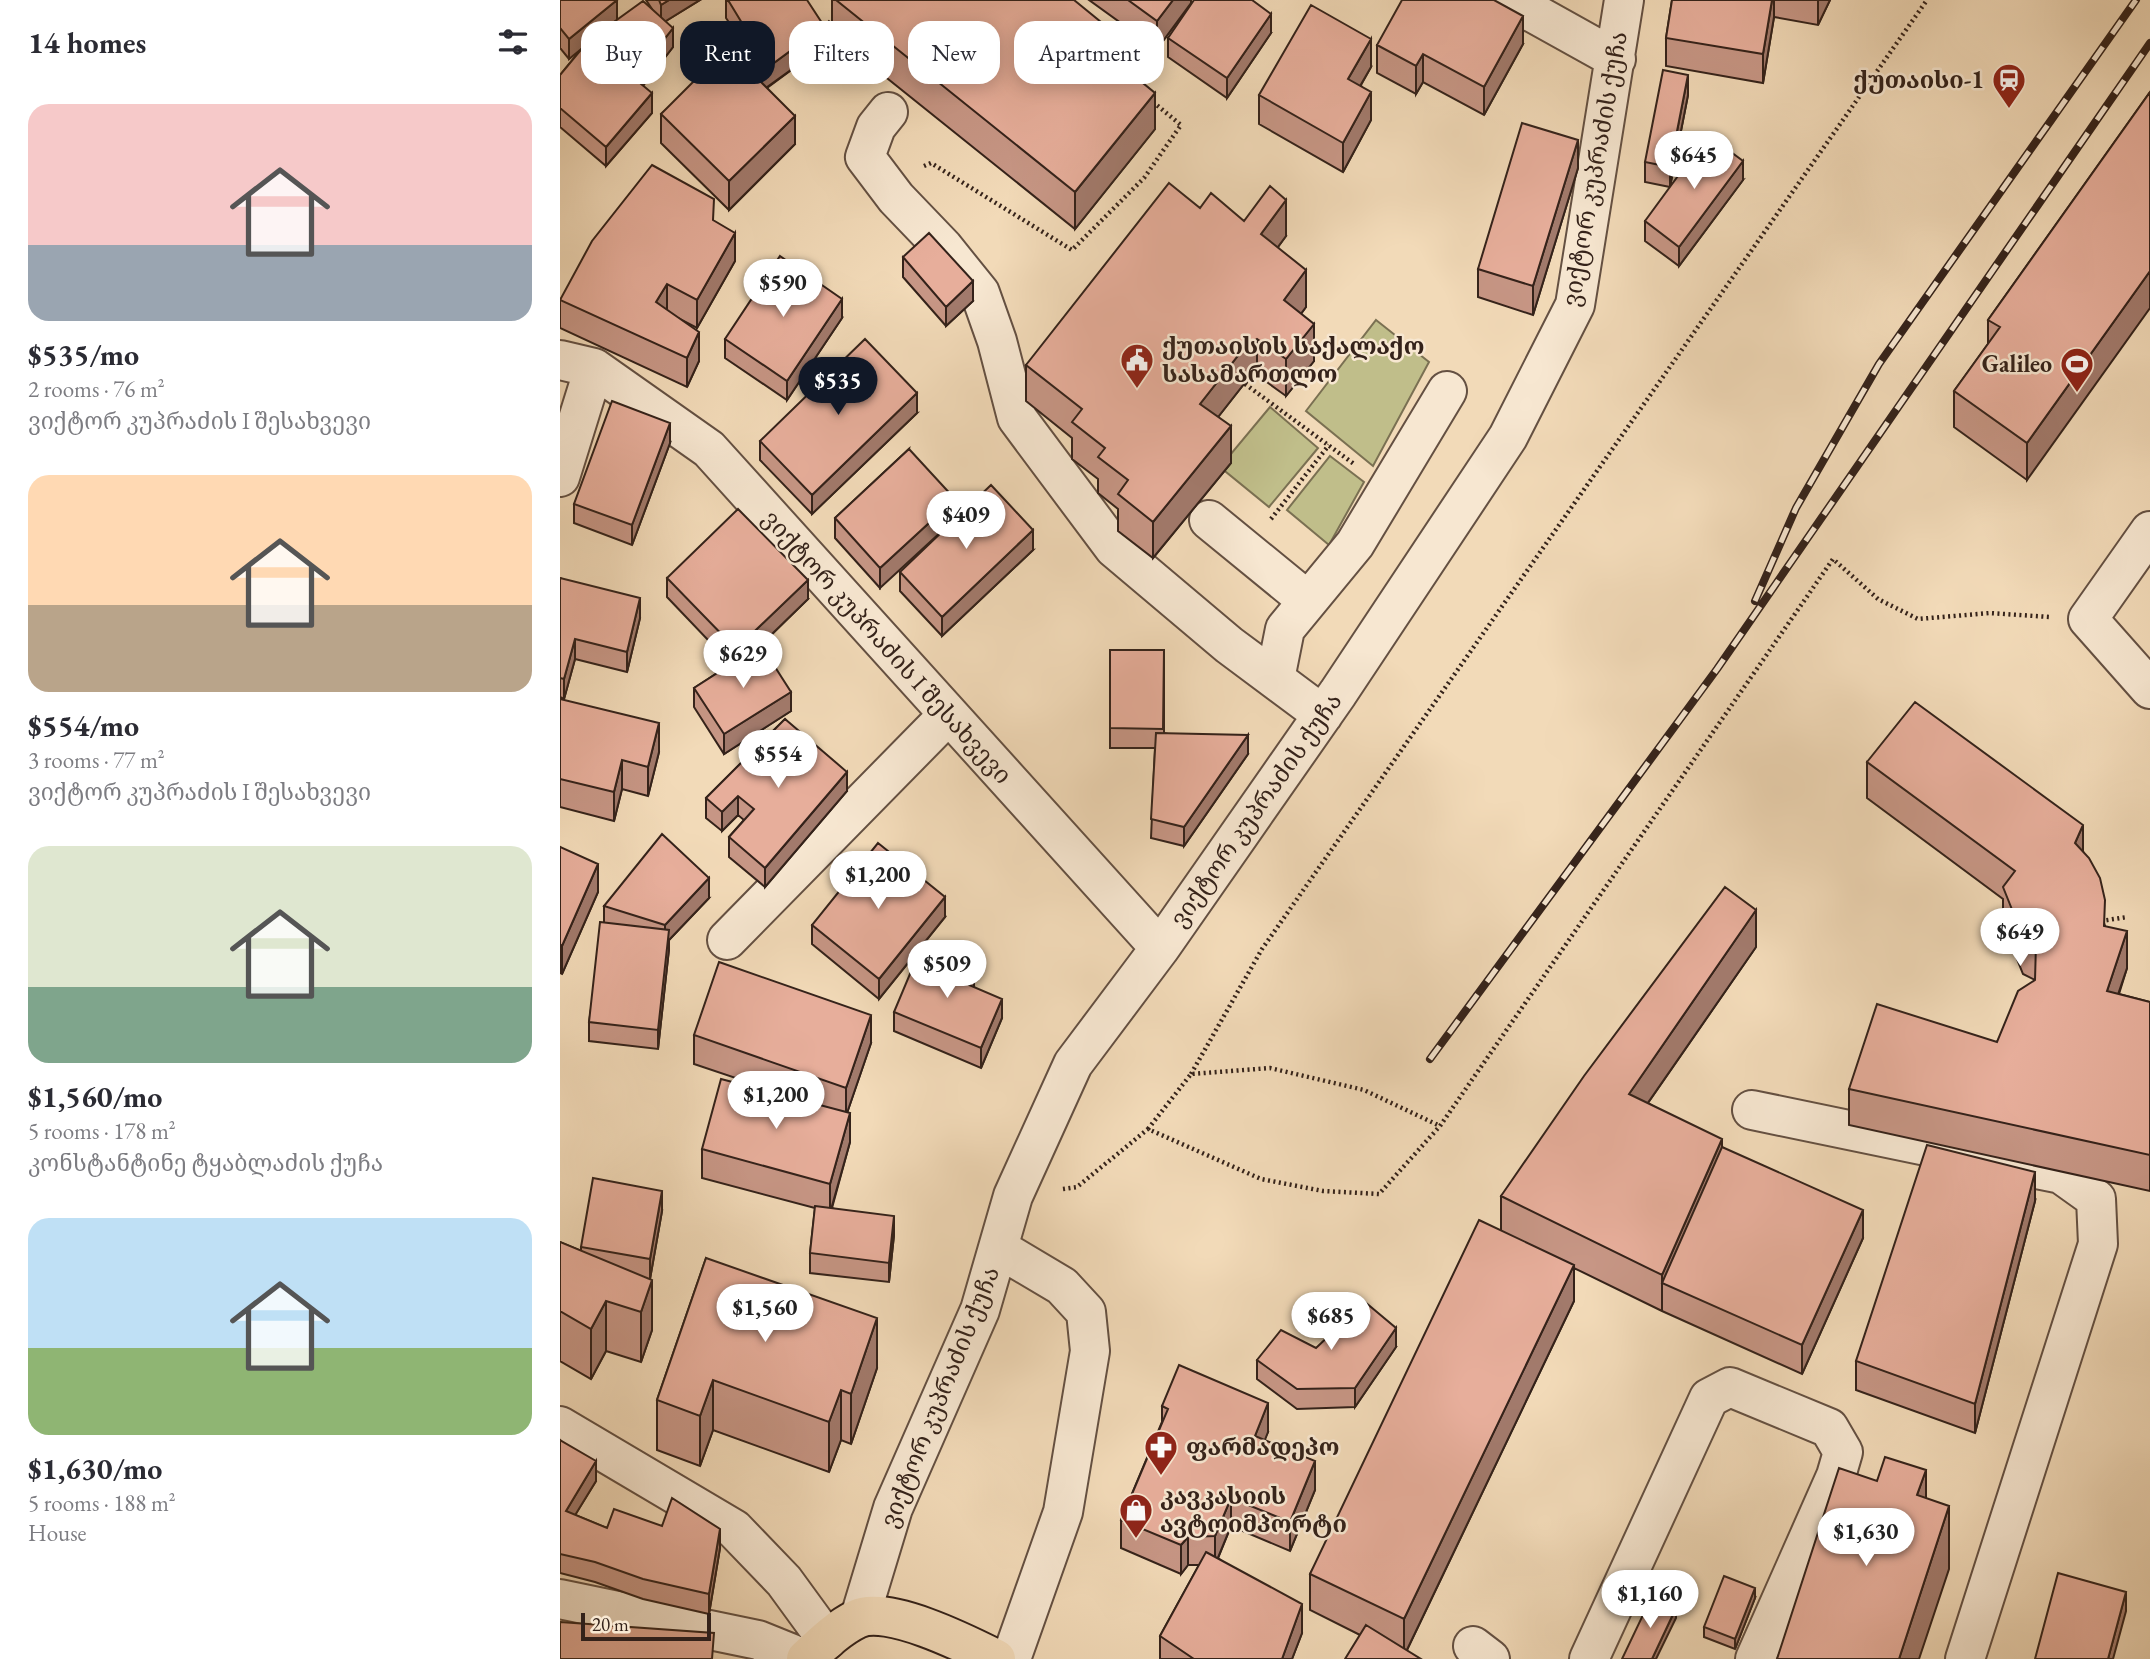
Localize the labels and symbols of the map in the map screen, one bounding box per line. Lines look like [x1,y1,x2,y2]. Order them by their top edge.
street label: ვიქტორ კუპრაძის ქუჩა [1555,29,1634,309]
station icon: ქუთაისი-1 [1990,61,2028,110]
place label: ქუთაისი-1 [1853,64,1984,95]
pin: $645 [1653,132,1735,191]
pin: $590 [742,260,824,319]
place label: ქუთაისის საქალაქო სასამართლო [1162,330,1424,389]
public building icon: ქუთაისის საქალაქო სასამართლო [1118,341,1156,390]
sports icon: Galileo [2058,345,2096,394]
place label: Galileo [1982,348,2052,379]
pin: $535 [797,358,879,417]
pin: $409 [925,491,1007,551]
street label: ვიქტორ კუპრაძის I შესახვევი [756,503,1019,790]
pin: $629 [702,630,784,690]
street label: ვიქტორ კუპრაძის ქუჩა [1163,687,1348,933]
pin: $554 [737,730,819,790]
pin: $1,200 [821,852,935,911]
pin: $649 [1979,908,2061,968]
pin: $509 [906,940,988,1000]
pin: $1,200 [719,1072,833,1131]
street label: ვიქტორ კუპრაძის ქუჩა [873,1262,1006,1532]
pin: $1,560 [708,1284,822,1344]
pin: $685 [1290,1292,1372,1352]
pharmacy icon: ფარმადეპო [1142,1428,1180,1477]
place label: ფარმადეპო [1186,1431,1339,1462]
place label: კავკასიის ავტოიმპორტი [1160,1480,1347,1539]
shop icon: კავკასიის ავტოიმპორტი [1117,1491,1155,1540]
pin: $1,630 [1809,1508,1923,1568]
pin: $1,160 [1593,1570,1707,1630]
scale bar [581,1610,710,1642]

